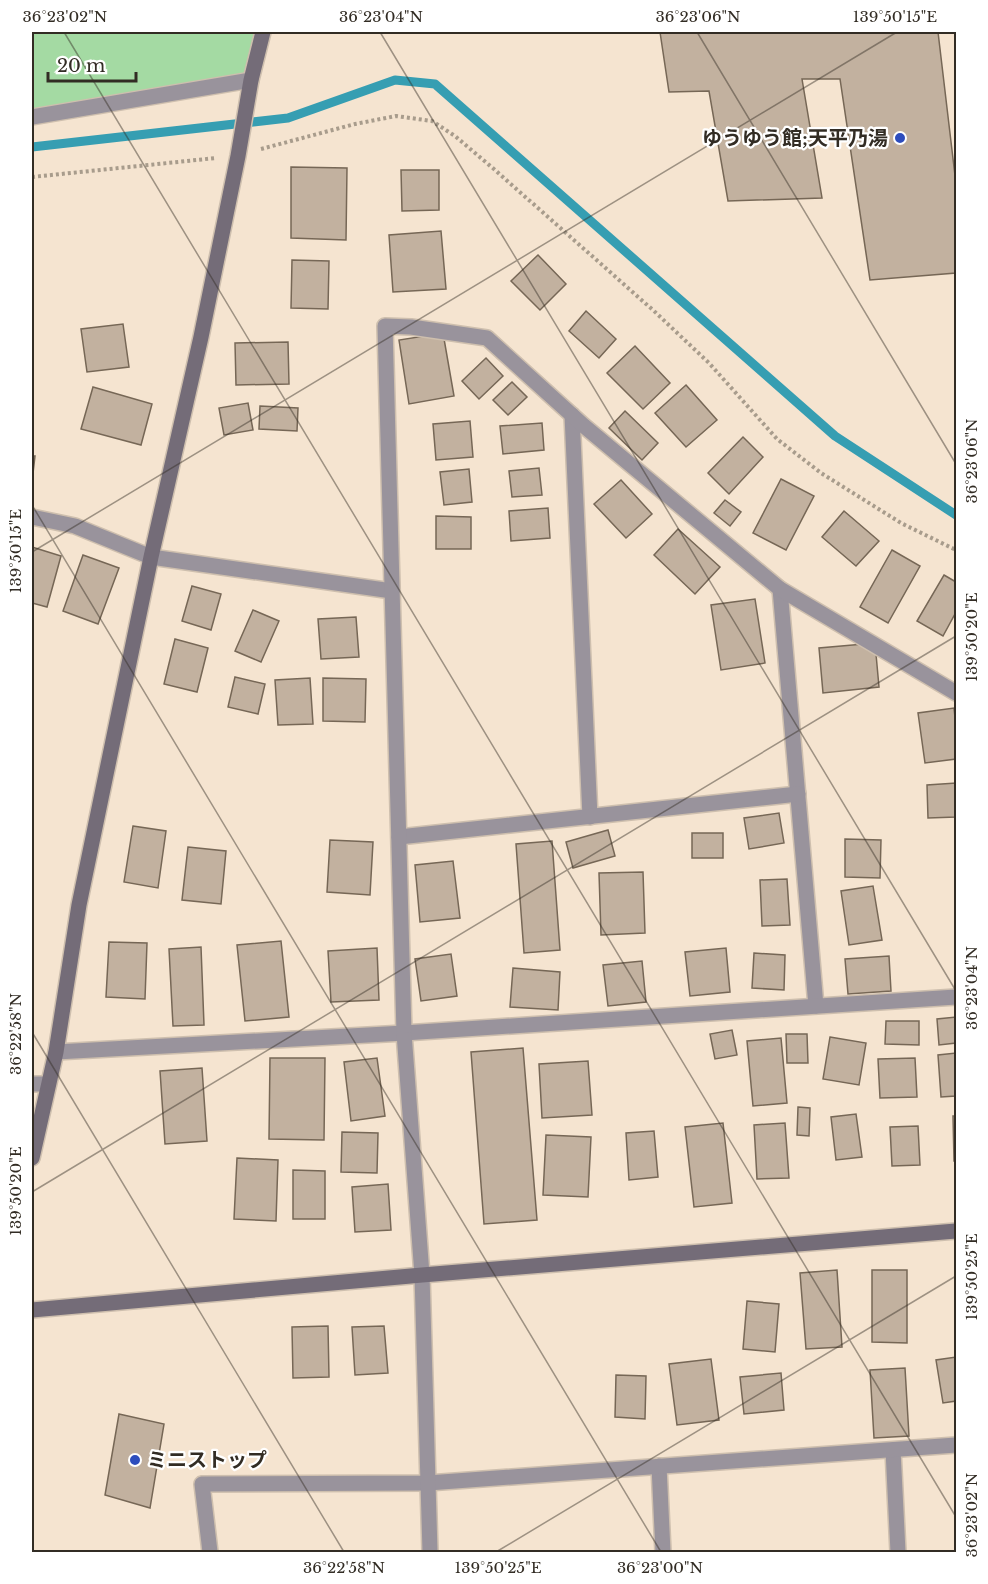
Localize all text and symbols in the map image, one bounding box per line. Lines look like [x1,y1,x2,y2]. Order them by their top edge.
text: 36°23'02"N [23,7,107,26]
text: 36°23'04"N [339,7,423,26]
text: 36°23'06"N [655,7,741,26]
text: 139°50'15"E [853,7,937,26]
scale bar [48,45,136,83]
text: 20 m [57,55,105,77]
place label: ゆうゆう館;天平乃湯 [702,126,888,150]
marker: ゆうゆう館;天平乃湯 [893,131,907,145]
text: 36°23'06"N [962,418,981,504]
text: 139°50'15"E [6,509,25,593]
text: 139°50'20"E [962,592,981,682]
text: 36°23'04"N [962,946,981,1030]
text: 36°22'58"N [6,993,25,1075]
text: 139°50'20"E [6,1146,25,1236]
text: 139°50'25"E [962,1233,981,1321]
place label: ミニストップ [147,1448,267,1472]
marker: ミニストップ [128,1453,142,1467]
text: 36°23'02"N [962,1473,981,1557]
text: 36°22'58"N [303,1558,385,1577]
text: 139°50'25"E [454,1558,542,1577]
text: 36°23'00"N [617,1558,703,1577]

